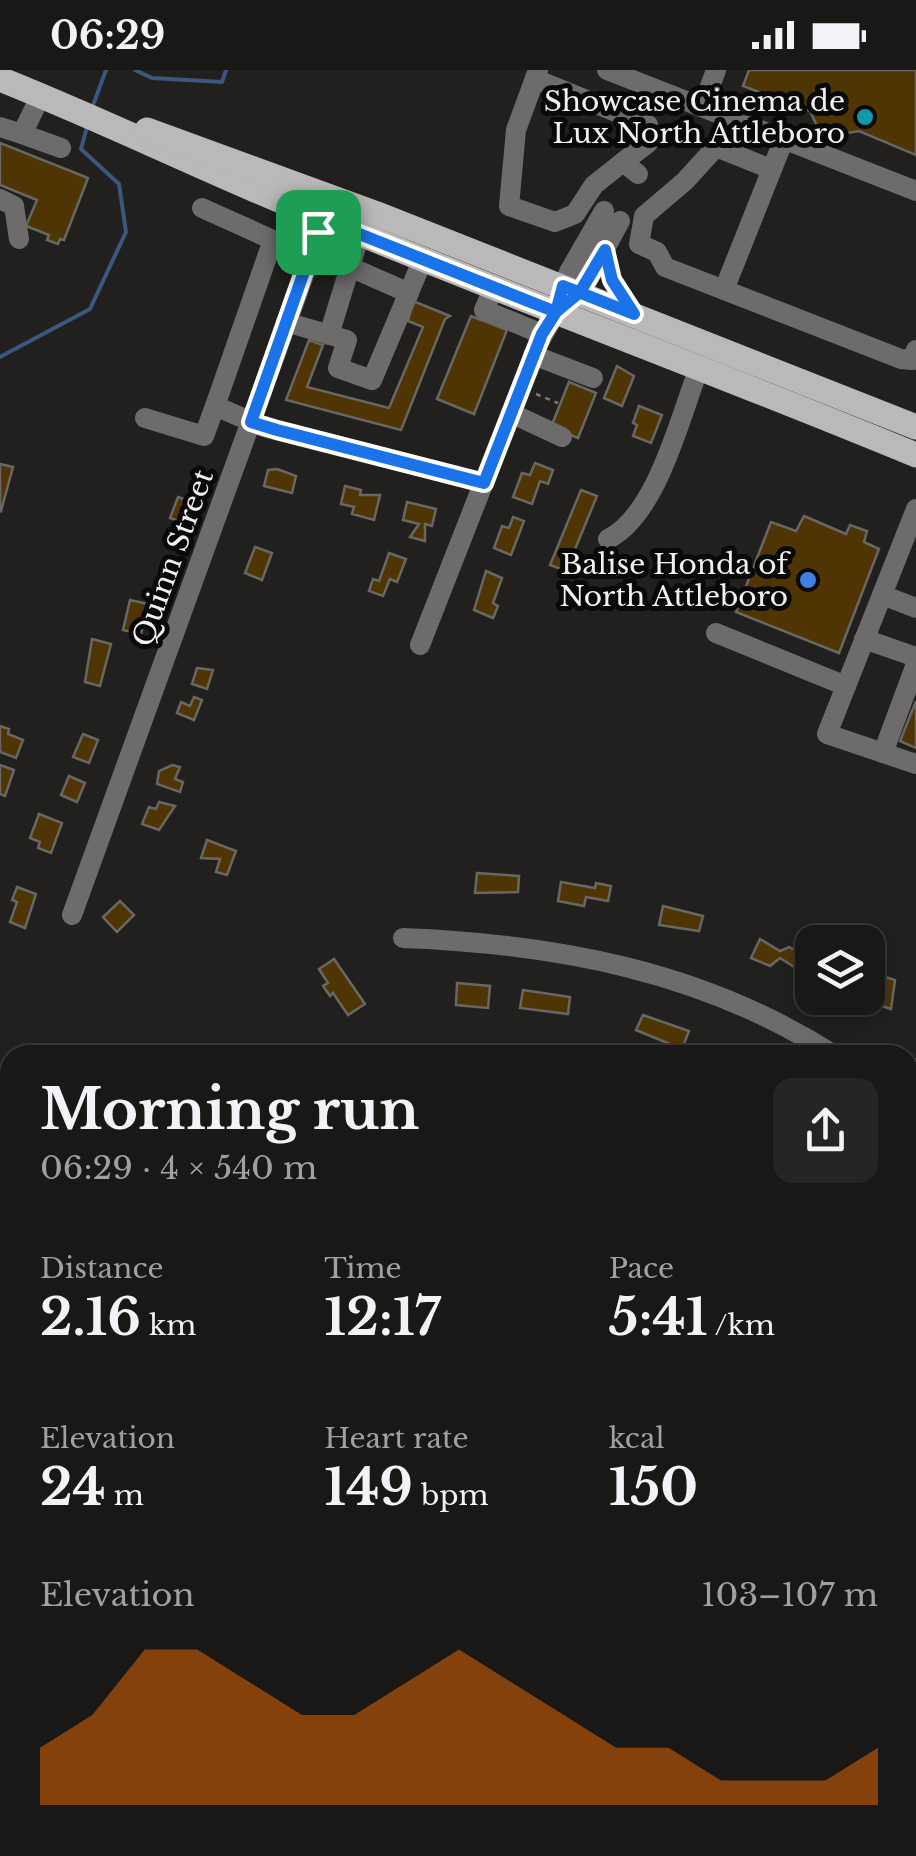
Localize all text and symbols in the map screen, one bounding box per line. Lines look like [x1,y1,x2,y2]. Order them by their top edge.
text: 06:29 [50,12,165,59]
place label: Showcase Cinema de Lux North Attleboro [544,84,845,151]
marker: Showcase Cinema de Lux North Attleboro [854,106,876,128]
pin [276,190,361,275]
icon: arrive [291,205,346,260]
street label: Quinn Street [125,464,221,651]
place label: Balise Honda of North Attleboro [559,547,791,614]
marker: Balise Honda of North Attleboro [797,569,819,591]
map controls [795,925,885,1015]
button: layers [795,925,885,1015]
text: Morning run [40,1076,419,1144]
button: share [773,1078,878,1183]
text: 06:29 · 4 × 540 m [40,1148,317,1188]
text: Distance [40,1251,163,1286]
text: Time [324,1251,402,1286]
text: Pace [609,1251,674,1286]
text: 2.16 [40,1286,141,1349]
text: 12:17 [324,1286,440,1349]
text: 5:41 [609,1286,708,1349]
text: km [141,1308,196,1343]
text: /km [708,1308,775,1343]
text: Elevation [40,1421,175,1456]
text: Heart rate [324,1421,469,1456]
text: kcal [609,1421,665,1456]
text: 24 [40,1456,106,1519]
text: 149 [324,1456,413,1519]
text: 150 [609,1456,698,1519]
text: m [106,1478,144,1513]
text: bpm [413,1478,488,1513]
text: Elevation [40,1575,194,1615]
text: 103–107 m [701,1575,878,1615]

